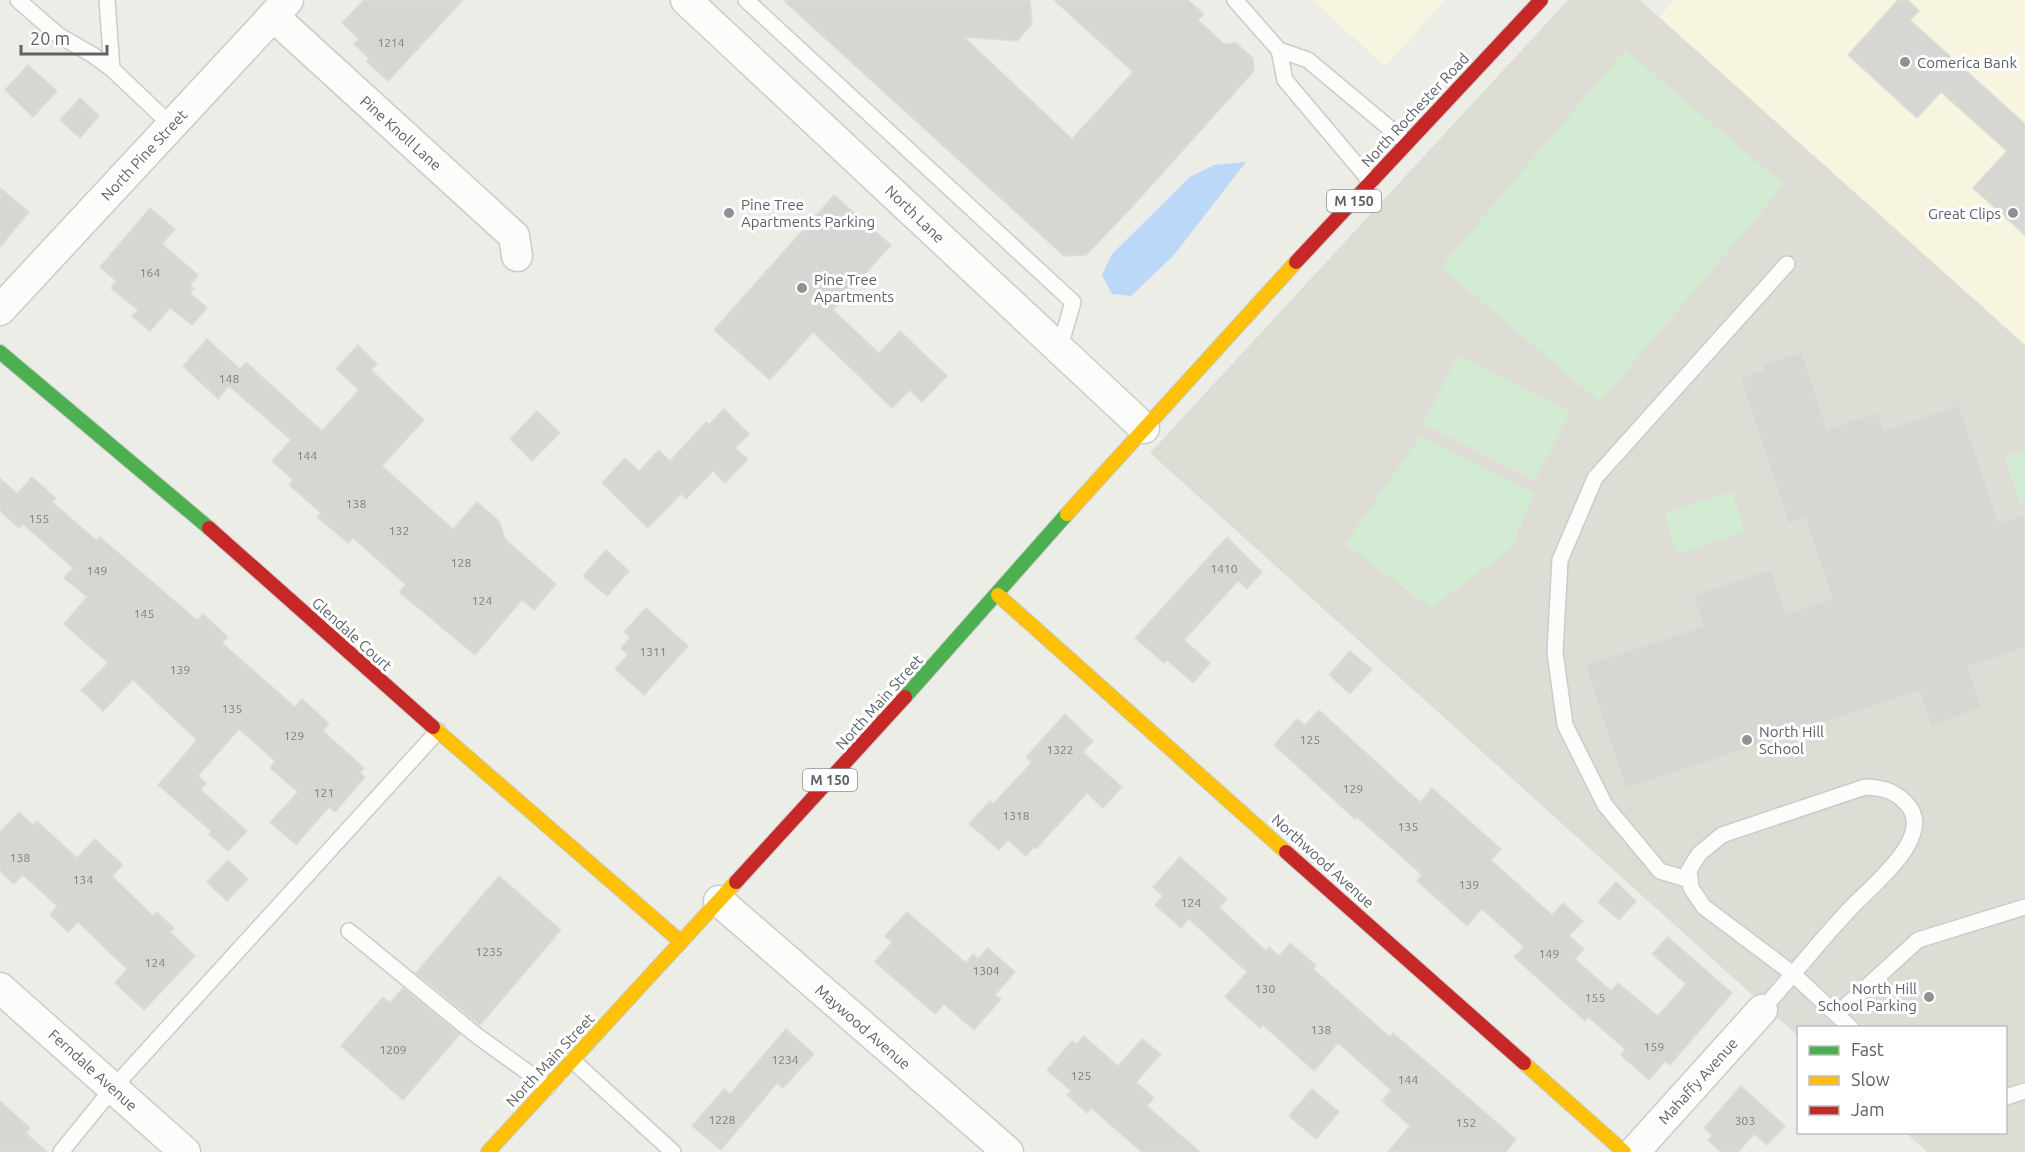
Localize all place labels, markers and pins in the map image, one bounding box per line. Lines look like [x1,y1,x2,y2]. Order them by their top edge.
place label: Comerica Bank [1917,54,2017,71]
marker: Comerica Bank [1898,55,1912,69]
place label: Pine Tree Apartments Parking [741,196,875,230]
place label: Great Clips [1928,205,2001,222]
marker: Pine Tree Apartments Parking [722,206,736,220]
marker: Great Clips [2006,206,2020,220]
place label: Pine Tree Apartments [814,271,894,305]
marker: Pine Tree Apartments [795,281,809,295]
place label: North Hill School [1759,723,1824,757]
marker: North Hill School [1740,733,1754,747]
place label: North Hill School Parking [1818,980,1917,1014]
marker: North Hill School Parking [1922,990,1936,1004]

